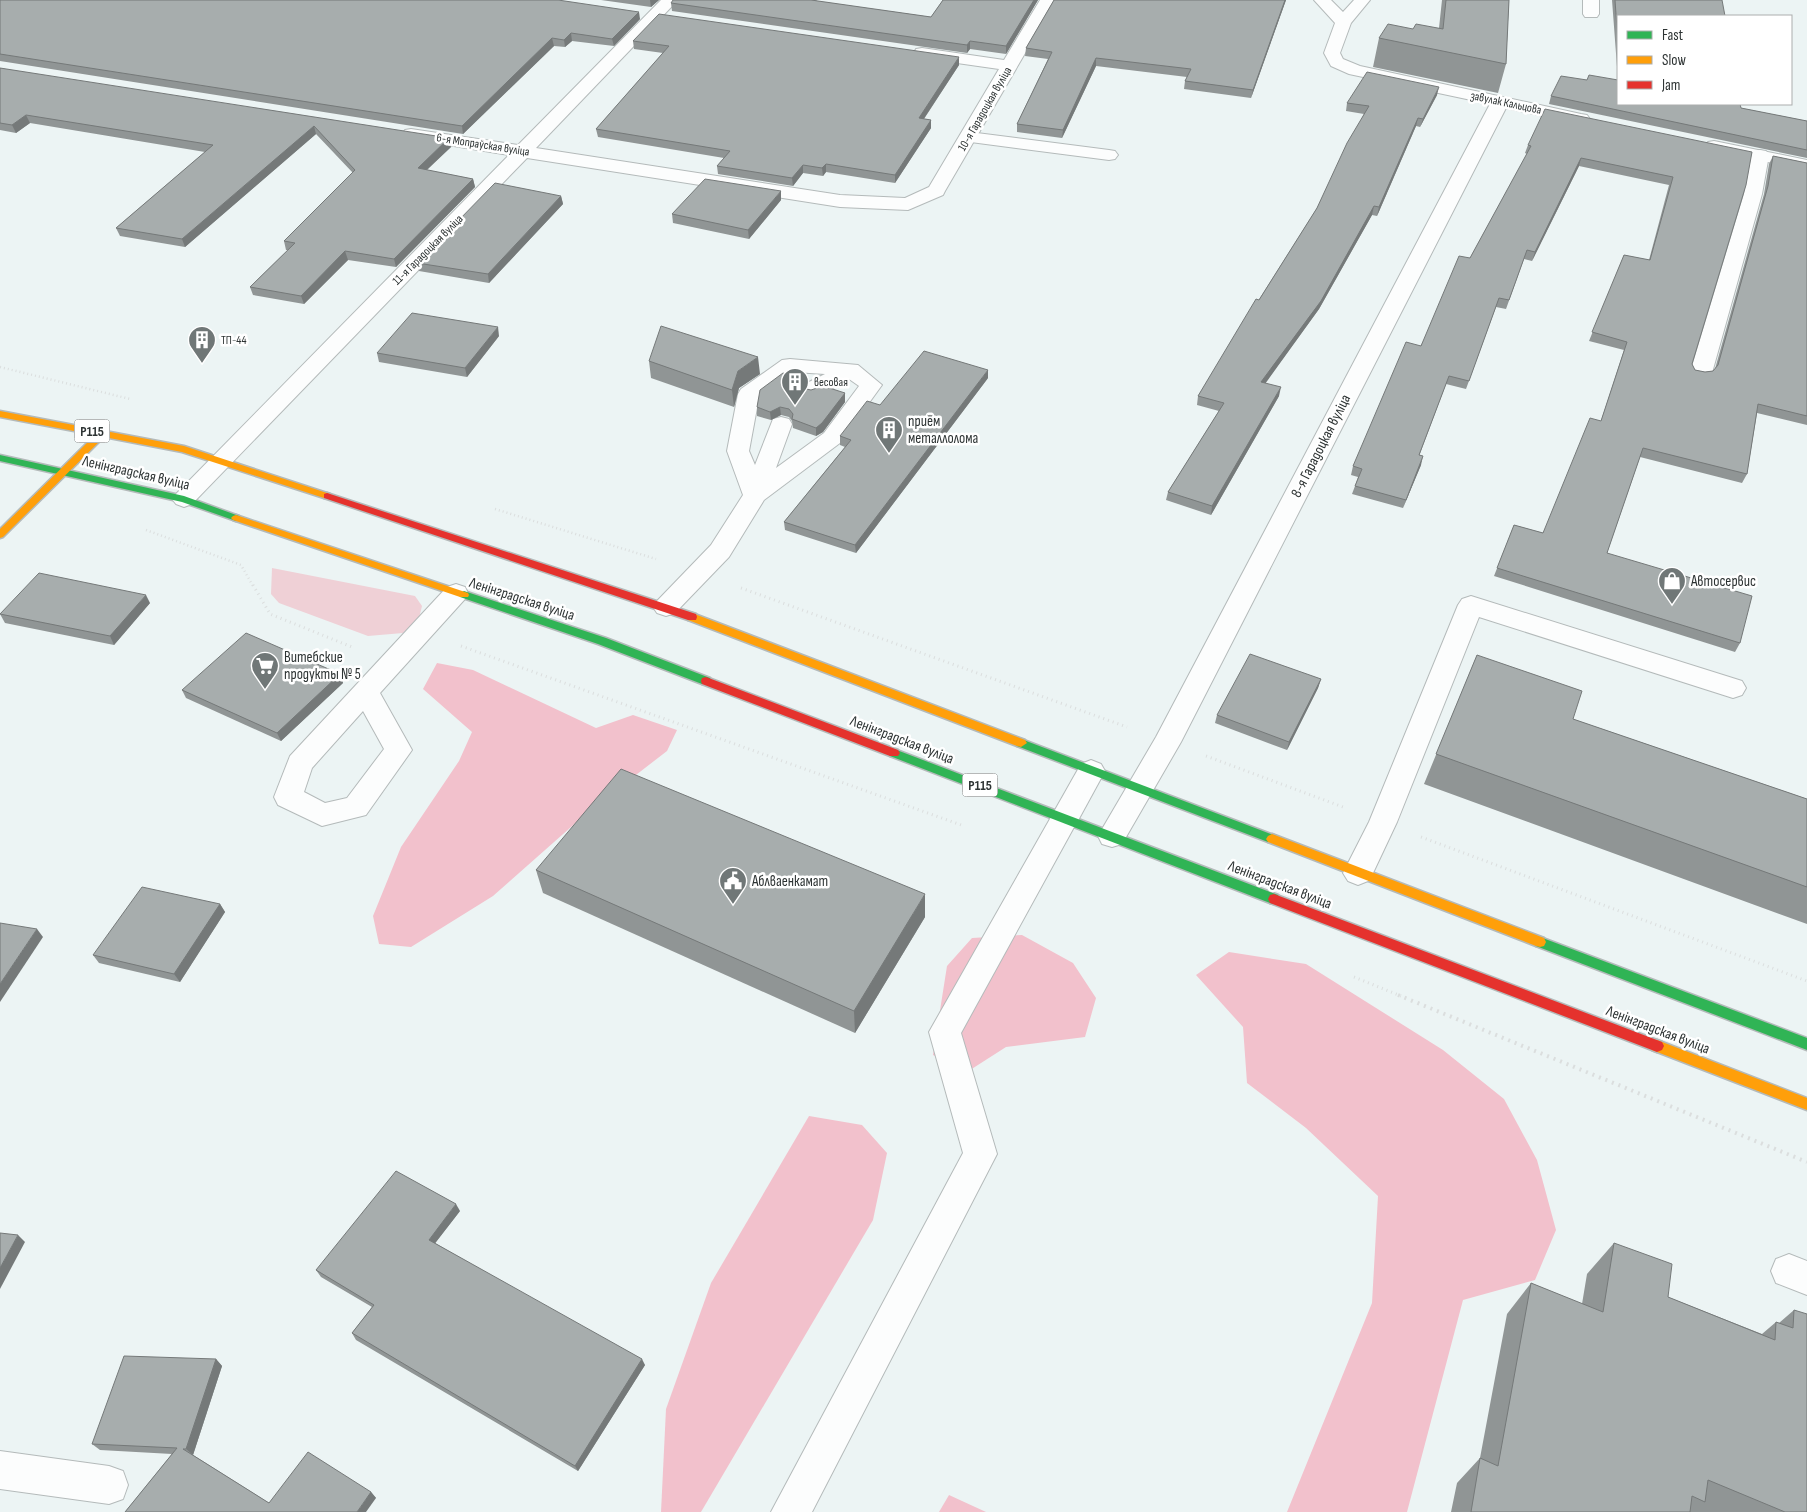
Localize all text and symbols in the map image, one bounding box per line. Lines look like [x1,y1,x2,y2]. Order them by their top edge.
legend [1617,15,1792,105]
text: Fast [1662,26,1684,45]
text: Slow [1662,51,1686,70]
street label: 10-я Гарадоцкая вуліца [955,64,1015,154]
text: Jam [1661,76,1680,95]
street label: завулак Кальцова [1469,88,1543,118]
street label: 6-я Мопраўская вуліца [435,130,531,160]
street label: 11-я Гарадоцкая вуліца [390,211,467,288]
building icon: ТП-44 [187,325,217,364]
place label: ТП-44 [221,333,246,348]
building icon: весовая [780,367,810,406]
place label: весовая [814,375,848,390]
street label: 8-я Гарадоцкая вуліца [1287,391,1355,501]
place label: приём металлолома [908,412,979,448]
building icon: приём металлолома [874,415,904,454]
road number: Р115 [74,420,110,442]
street label: Ленінградская вуліца [80,451,192,495]
shop icon: Автосервис [1657,566,1687,605]
place label: Автосервис [1690,572,1756,591]
street label: Ленінградская вуліца [466,573,577,625]
place label: Витебские продукты № 5 [284,648,361,684]
supermarket icon: Витебские продукты № 5 [250,651,280,690]
street label: Ленінградская вуліца [847,711,957,769]
road number: Р115 [962,774,998,796]
street label: Ленінградская вуліца [1225,856,1335,914]
public building icon: Аблваенкамат [718,866,748,905]
place label: Аблваенкамат [751,872,828,891]
street label: Ленінградская вуліца [1603,1001,1713,1059]

